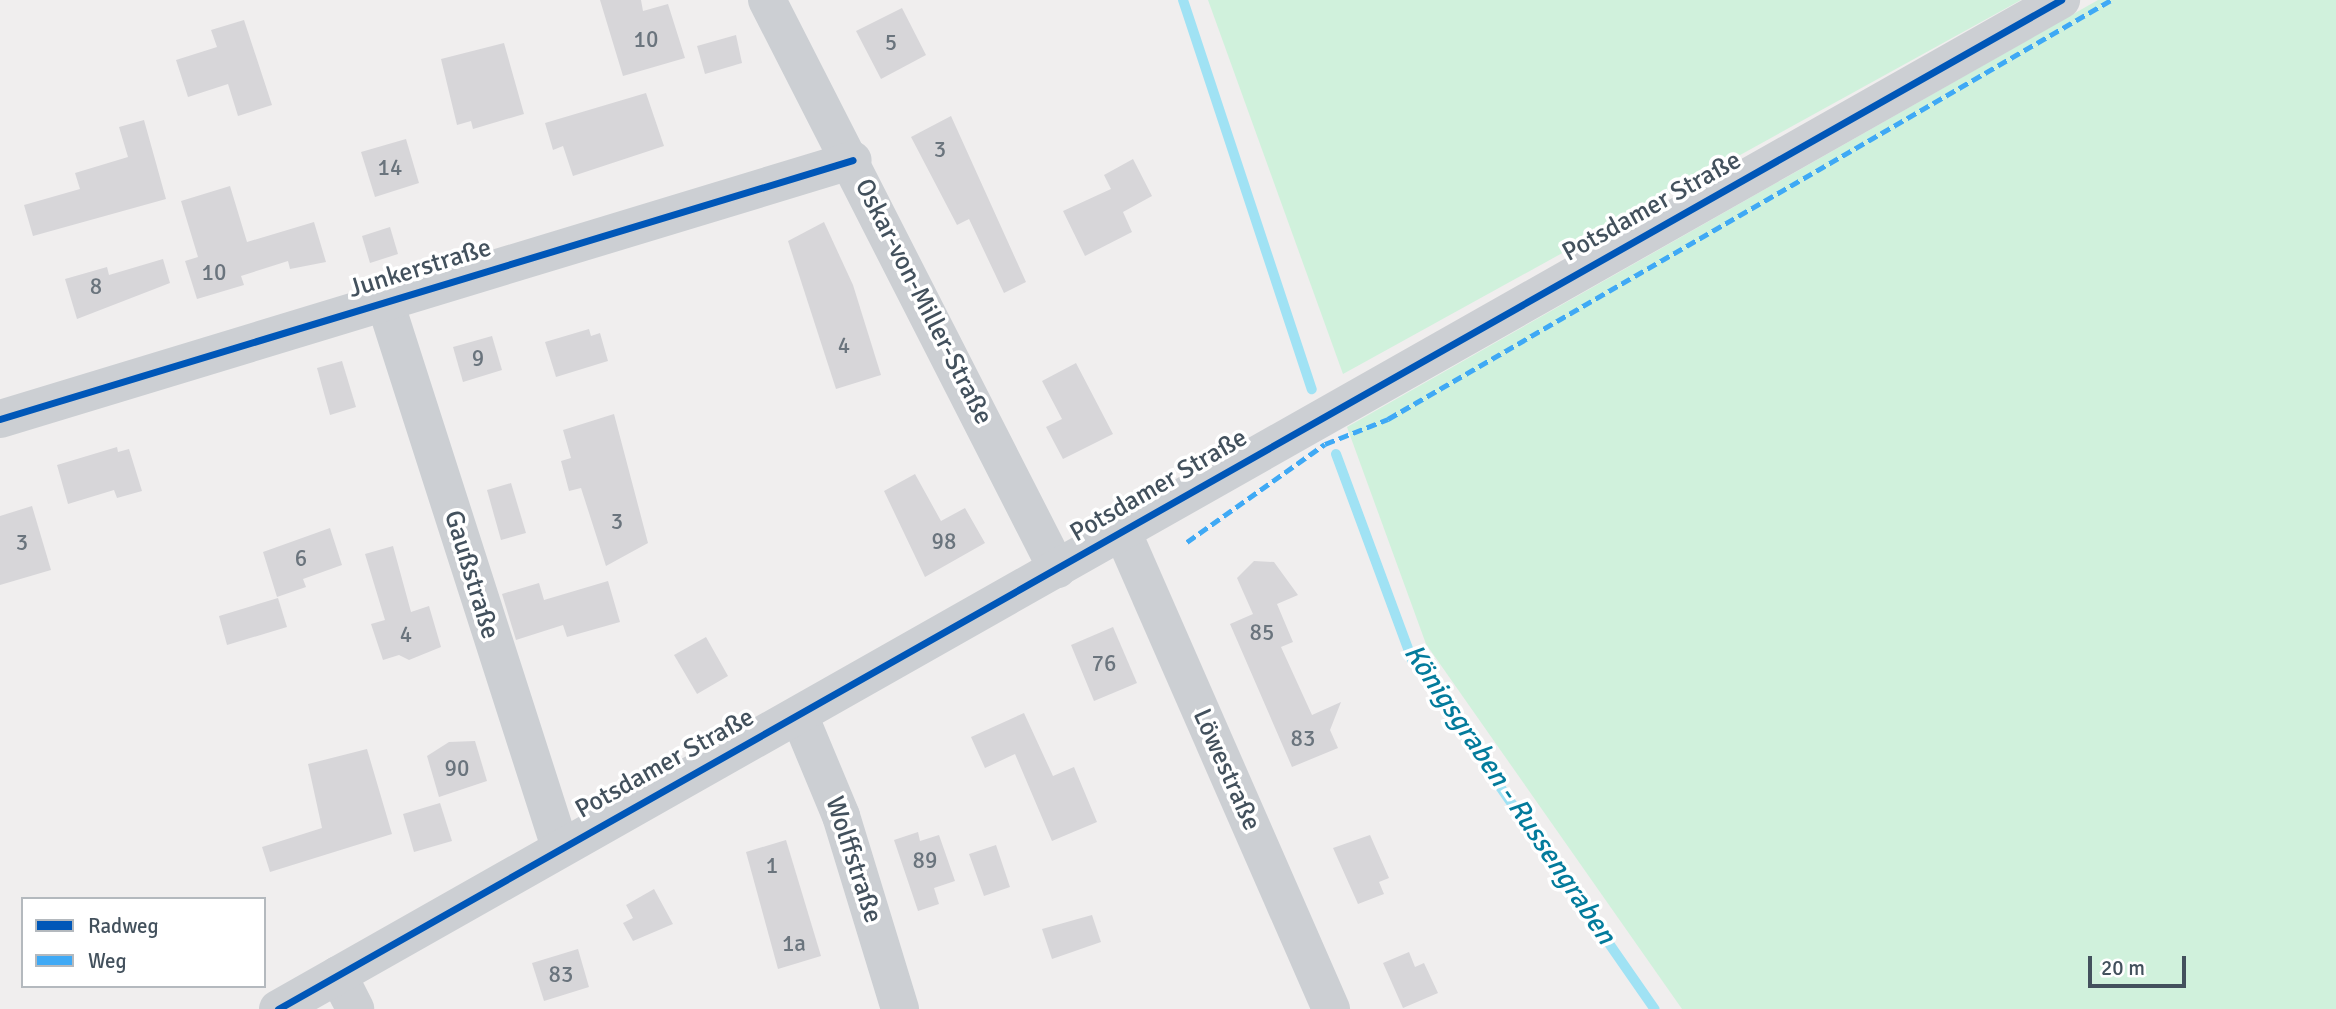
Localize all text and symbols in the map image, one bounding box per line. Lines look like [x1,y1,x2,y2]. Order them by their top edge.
house number: 10 [634,26,658,54]
house number: 5 [885,29,897,57]
house number: 3 [934,136,946,164]
street label: Potsdamer Straße [1557,145,1747,269]
house number: 14 [378,154,402,182]
street label: Oskar-von-Miller-Straße [847,174,999,430]
street label: Junkerstraße [345,233,495,305]
house number: 10 [202,259,226,287]
house number: 8 [90,273,102,301]
house number: 4 [838,332,850,360]
house number: 9 [472,345,484,373]
street label: Potsdamer Straße [1065,423,1253,549]
street label: Gaußstraße [437,507,505,643]
house number: 3 [611,508,623,536]
house number: 98 [932,528,956,556]
house number: 3 [16,529,28,557]
house number: 6 [295,545,307,573]
house number: 85 [1250,619,1274,647]
house number: 4 [400,621,412,649]
water label: Königsgraben - Russengraben [1397,638,1623,950]
house number: 76 [1092,650,1116,678]
street label: Potsdamer Straße [570,702,760,826]
street label: Löwestraße [1185,704,1267,836]
house number: 83 [1291,725,1315,753]
house number: 90 [445,755,469,783]
street label: Wolffstraße [818,793,888,927]
house number: 89 [913,847,937,875]
house number: 1 [766,852,778,880]
legend [21,897,266,988]
text: Radweg [88,913,159,939]
house number: 1a [782,930,806,958]
scale bar [2091,942,2189,986]
text: Weg [88,948,127,974]
text: 20 m [2101,955,2145,981]
house number: 83 [549,961,573,989]

